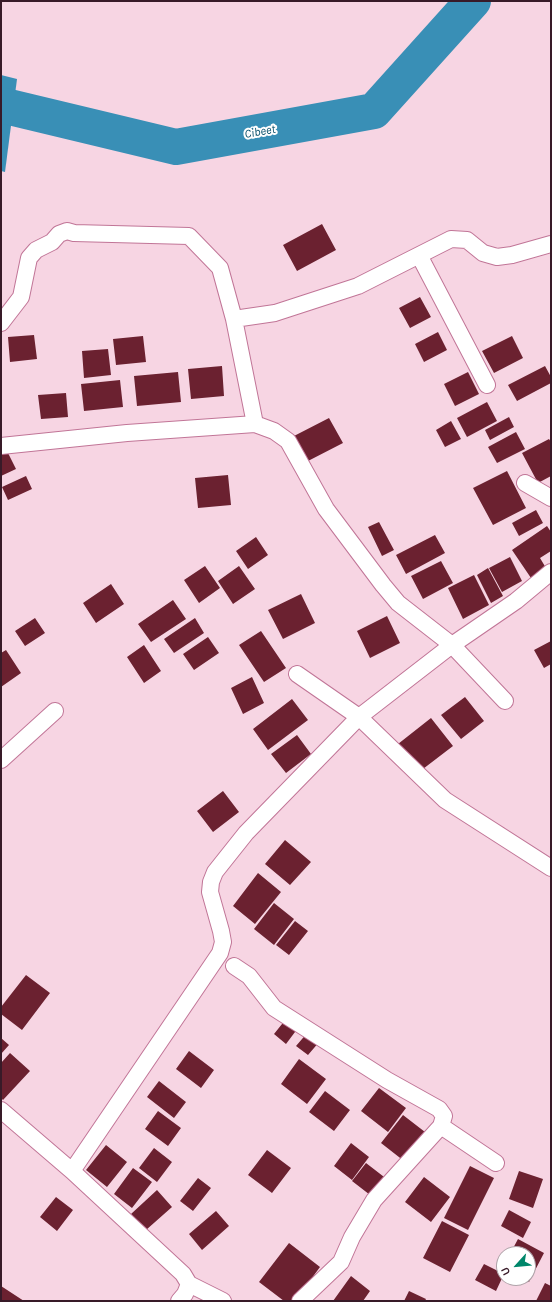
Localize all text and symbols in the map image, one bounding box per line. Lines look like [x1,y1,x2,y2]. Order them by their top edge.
water label: Cibeet [243,122,277,142]
north arrow [496,1246,536,1286]
text: U [498,1265,513,1278]

